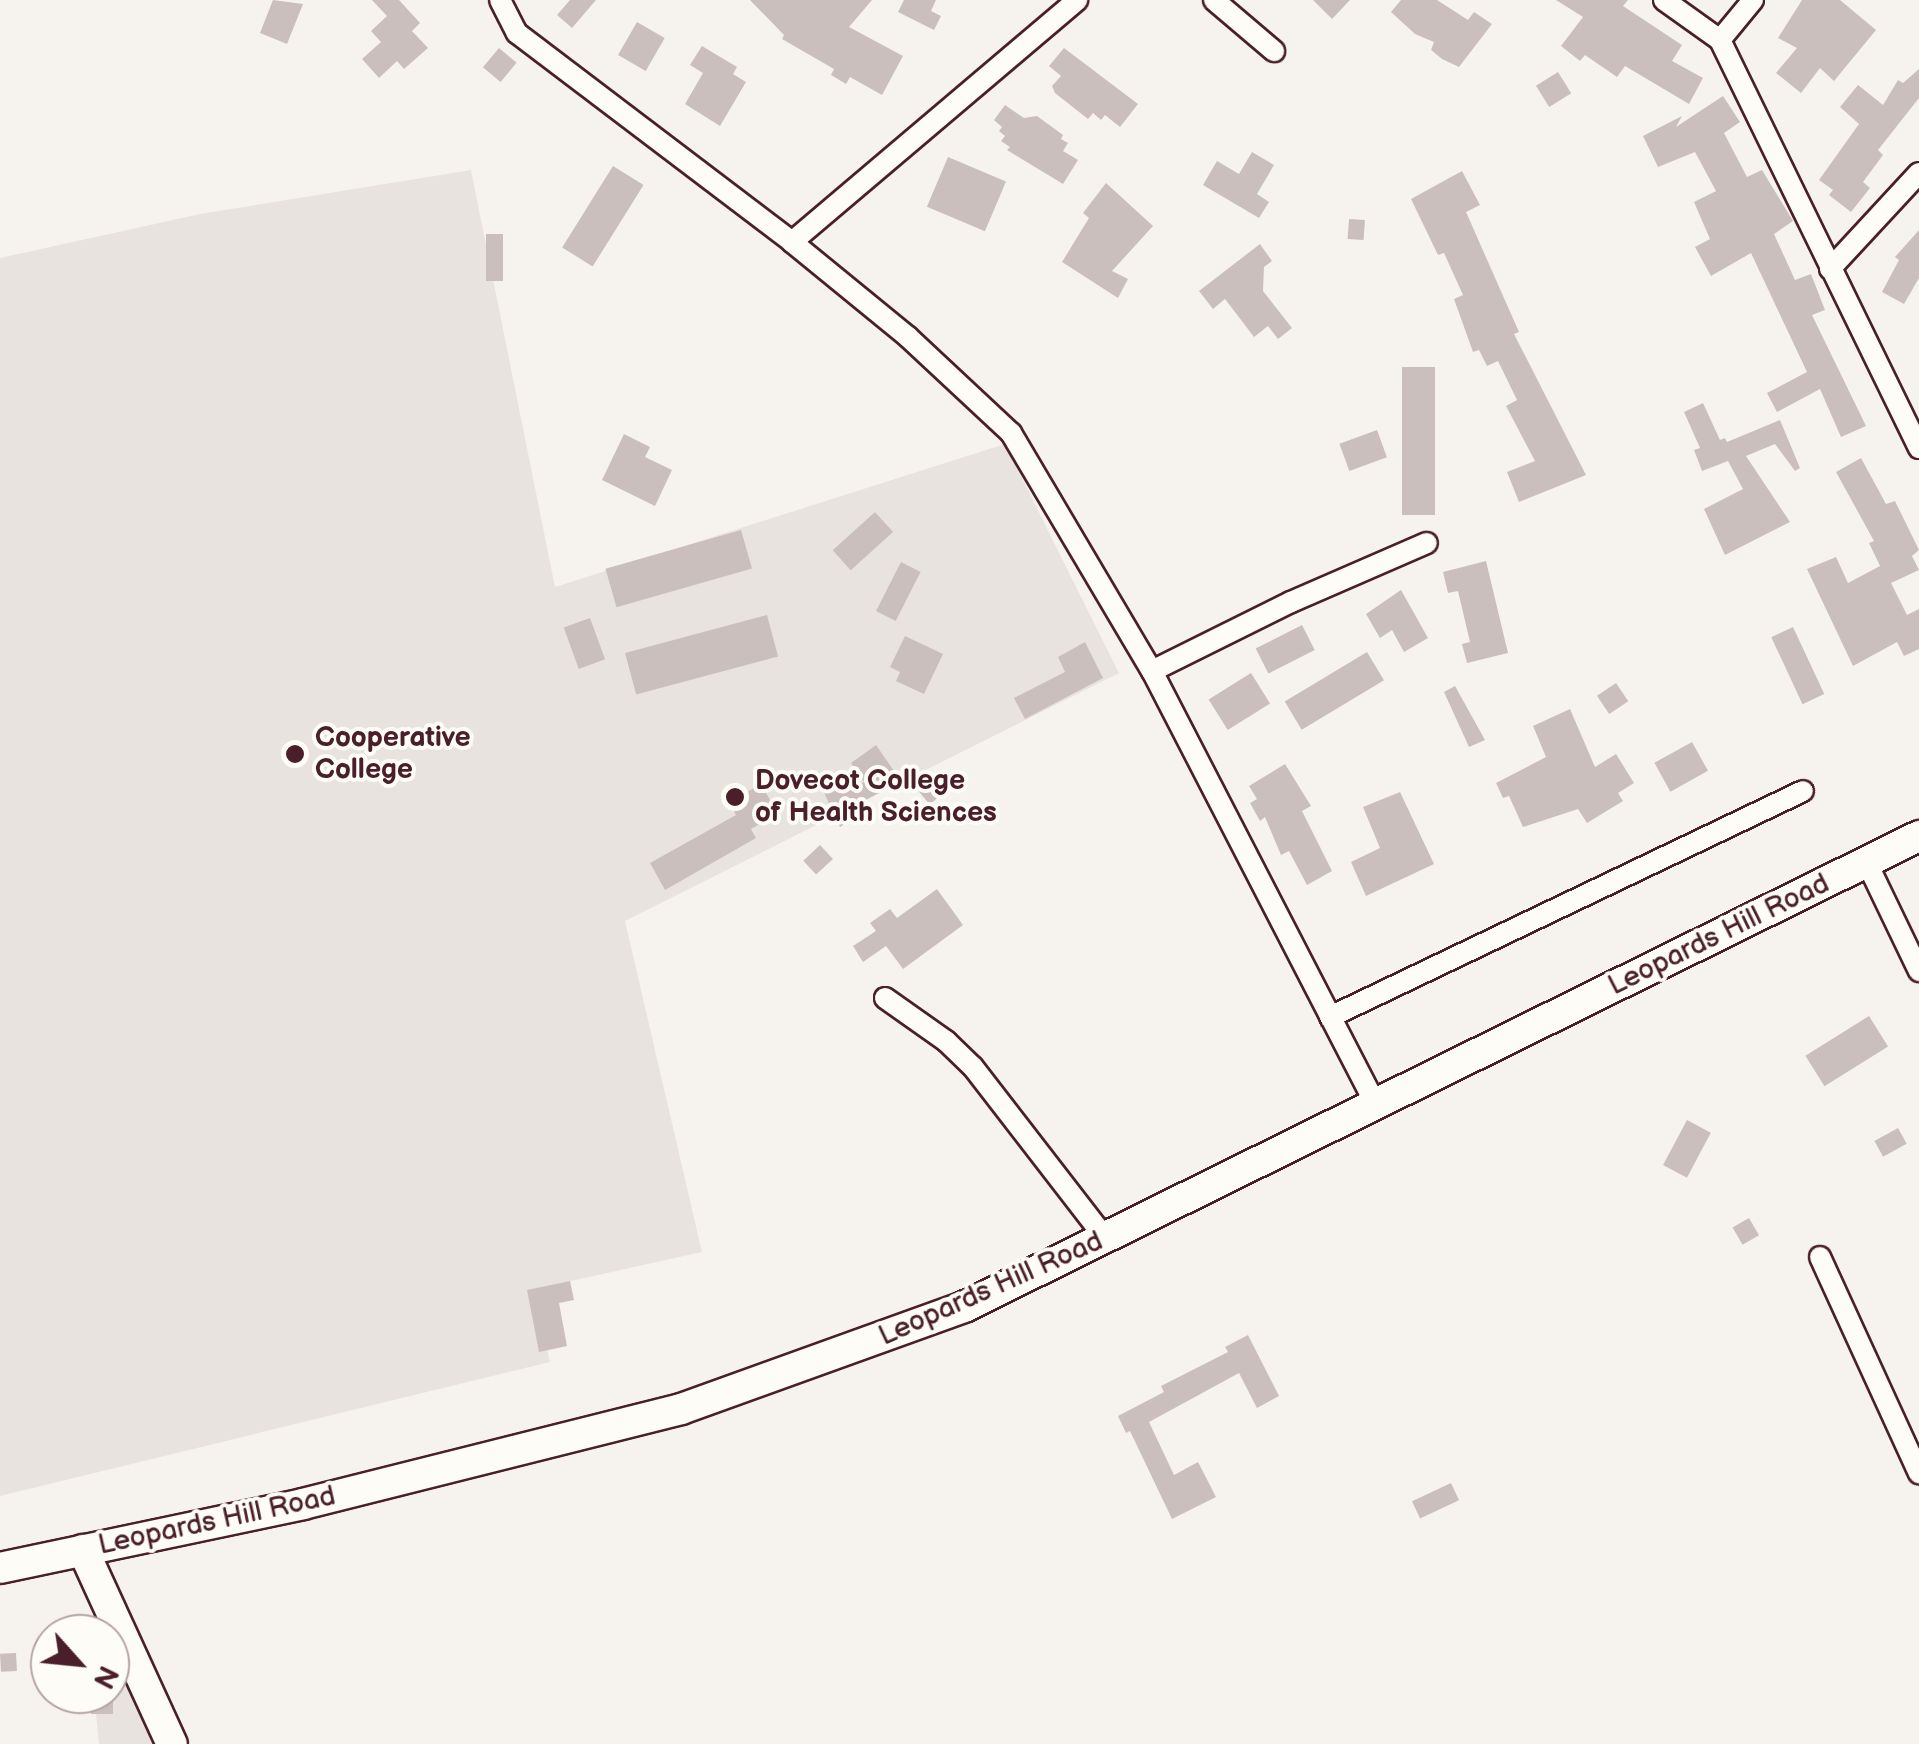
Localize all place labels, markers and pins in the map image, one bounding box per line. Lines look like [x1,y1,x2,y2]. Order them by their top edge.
place label: Cooperative College [315,721,471,787]
marker: Cooperative College [284,743,306,765]
place label: Dovecot College of Health Sciences [755,764,997,830]
marker: Dovecot College of Health Sciences [724,786,746,808]

